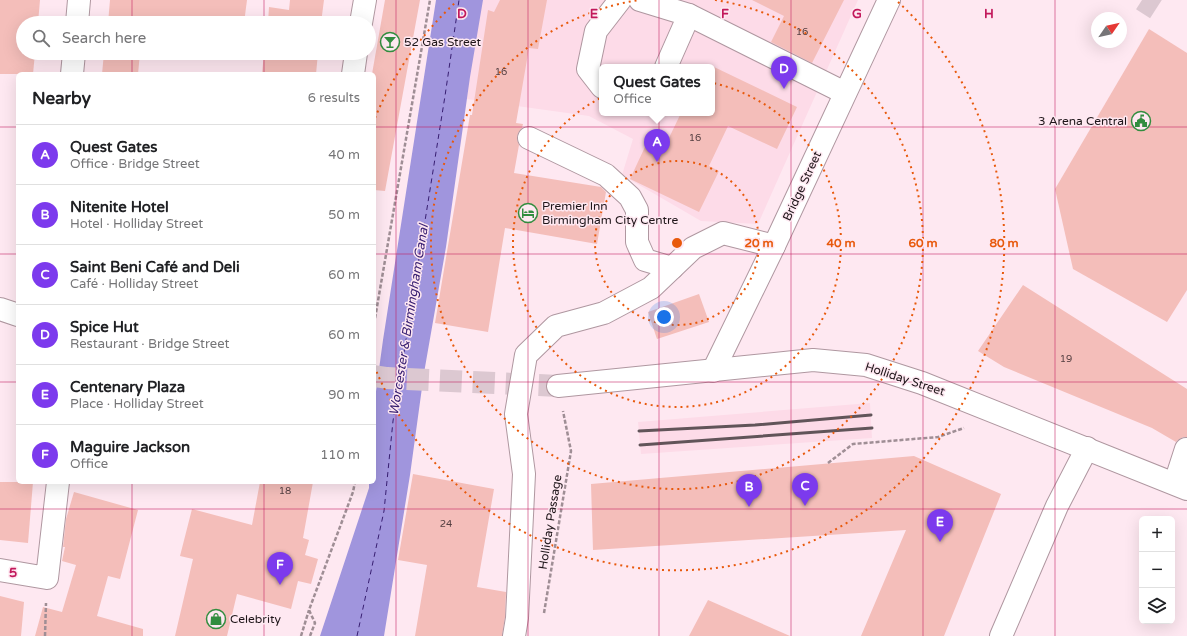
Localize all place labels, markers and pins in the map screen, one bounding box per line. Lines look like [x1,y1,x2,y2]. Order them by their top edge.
bar icon: 52 Gas Street [379,31,401,53]
place label: 52 Gas Street [404,35,482,49]
pin: D [771,56,797,89]
public building icon: 3 Arena Central [1130,110,1152,132]
place label: 3 Arena Central [1038,114,1127,128]
pin: A [644,129,670,162]
place label: Premier Inn Birmingham City Centre [542,199,678,227]
hotel icon: Premier Inn Birmingham City Centre [517,202,539,224]
centre of rings [670,236,684,250]
pin: C [792,473,818,506]
pin: B [736,474,762,507]
pin: E [927,509,953,542]
pin: F [267,552,293,585]
shop icon: Celebrity [205,608,227,630]
place label: Celebrity [230,612,281,626]

